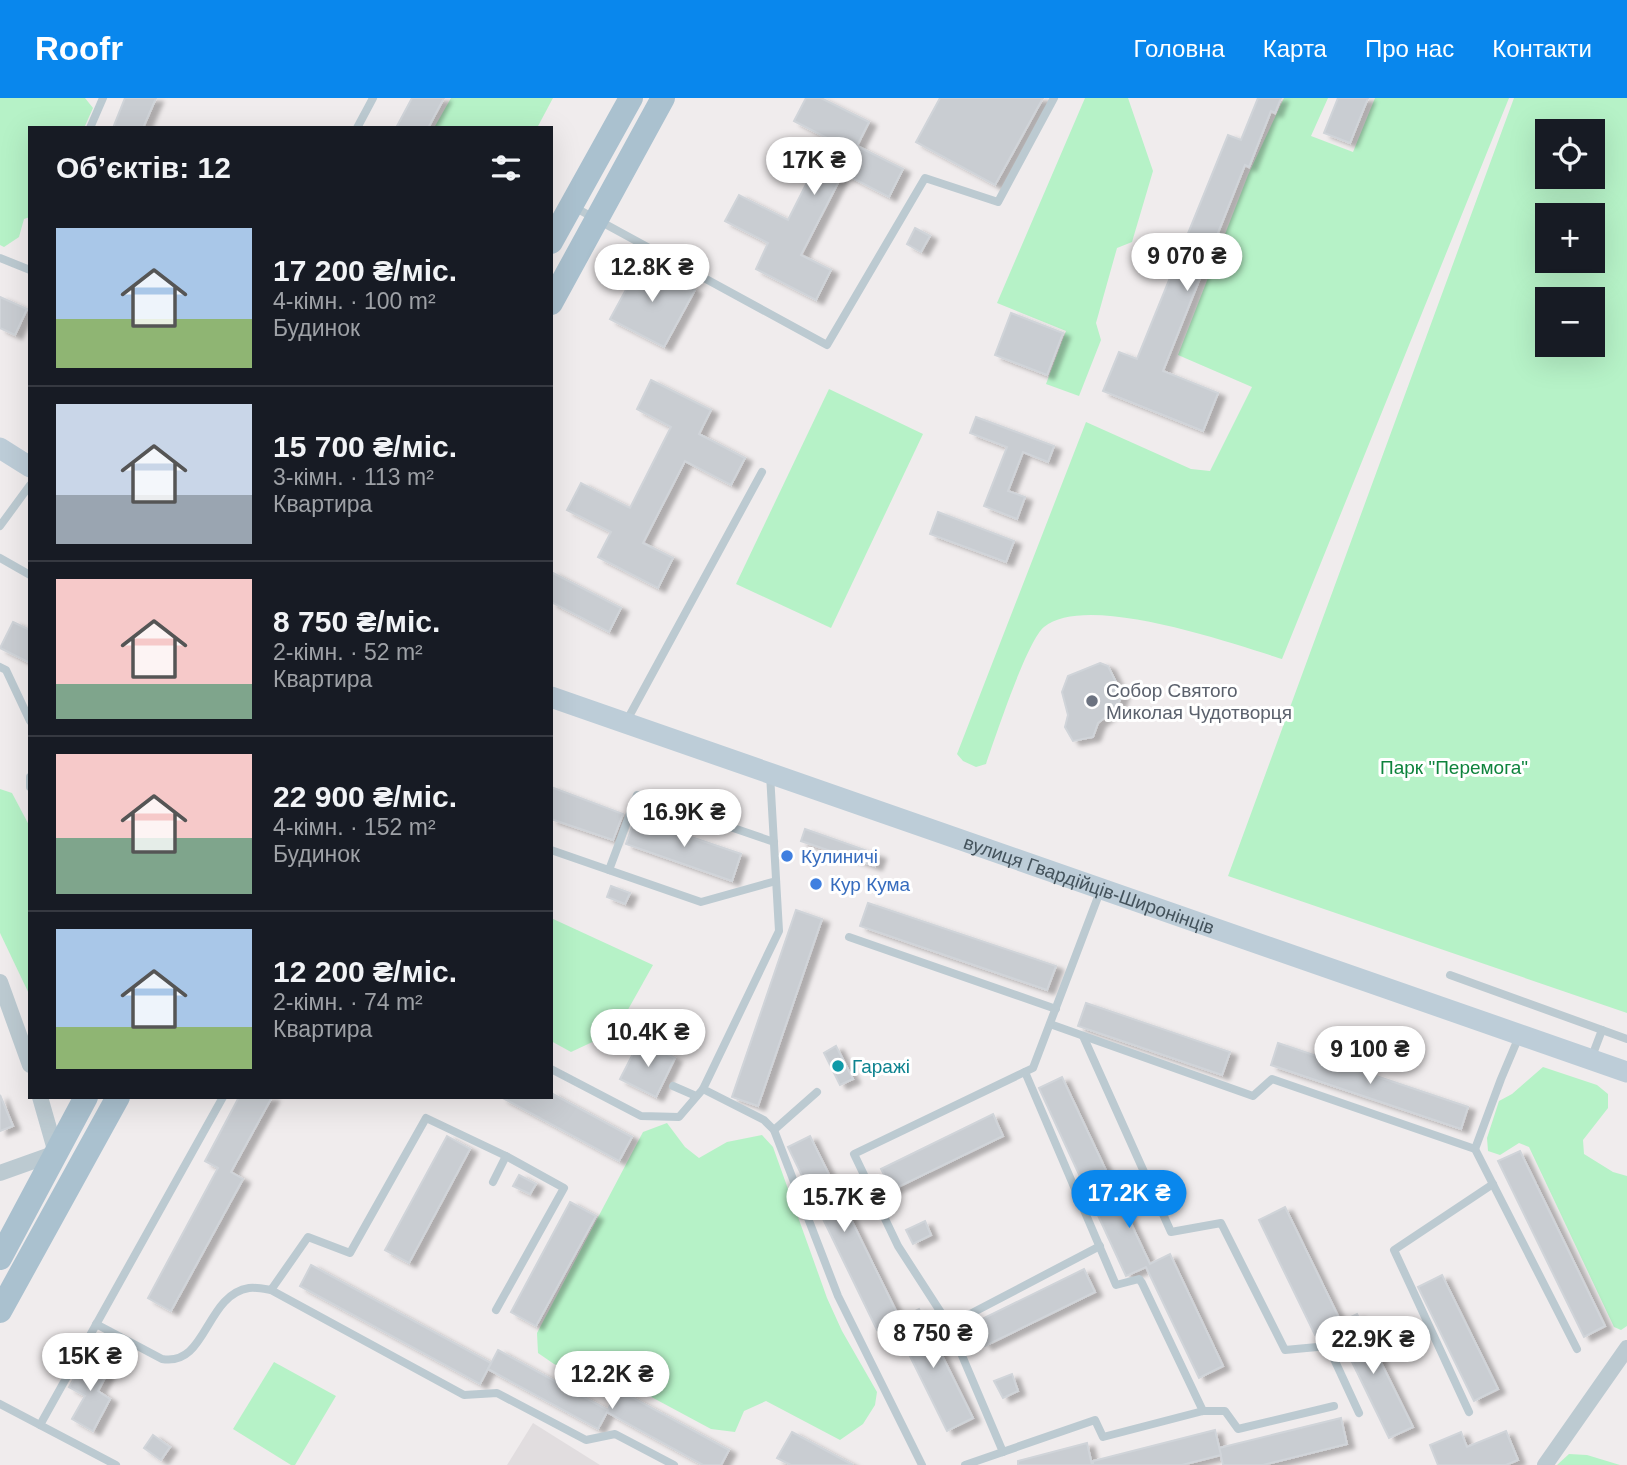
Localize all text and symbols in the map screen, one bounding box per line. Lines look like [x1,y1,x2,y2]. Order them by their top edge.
text: Roofr [35,30,123,67]
text: Головна [1134,35,1225,62]
text: Карта [1263,35,1327,62]
text: Про нас [1365,35,1454,62]
text: Контакти [1492,35,1592,62]
map controls [1535,119,1605,357]
button: locate [1535,119,1605,189]
pin: 17K ₴ [765,138,863,197]
text: 17K ₴ [782,147,846,173]
icon: filters [487,149,525,187]
text: Об’єктів: 12 [56,151,231,184]
button: + [1535,203,1605,273]
pin: 9 070 ₴ [1122,234,1252,293]
text: 9 070 ₴ [1147,243,1227,269]
pin: 12.8K ₴ [587,244,717,304]
text: 17 200 ₴/міс. [273,254,457,287]
text: 12.8K ₴ [610,254,694,280]
icon: home [112,256,196,340]
button: − [1535,287,1605,357]
text: 4-кімн. · 100 m² [273,288,436,314]
text: Будинок [273,315,360,341]
text: 15 700 ₴/міс. [273,430,457,463]
icon: home [112,432,196,516]
text: 3-кімн. · 113 m² [273,464,434,490]
text: Квартира [273,491,372,517]
text: 8 750 ₴/міс. [273,605,440,638]
icon: home [112,607,196,691]
text: 2-кімн. · 52 m² [273,639,423,665]
text: Квартира [273,666,372,692]
place label: Собор Святого Миколая Чудотворця [1106,680,1292,723]
marker: Собор Святого Миколая Чудотворця [1084,693,1100,709]
park label: Парк "Перемога" [1380,757,1528,778]
text: 22 900 ₴/міс. [273,780,457,813]
icon: home [112,782,196,866]
pin: 16.9K ₴ [619,790,749,849]
text: 16.9K ₴ [642,799,726,825]
text: 4-кімн. · 152 m² [273,814,436,840]
street label: вулиця Гвардійців-Широнінців [961,831,1217,938]
text: Будинок [273,841,360,867]
place label: Кулиничі [801,846,878,867]
marker: Кулиничі [779,848,795,864]
place label: Кур Кума [830,874,911,895]
marker: Кур Кума [808,876,824,892]
text: 12 200 ₴/міс. [273,955,457,988]
icon: home [112,957,196,1041]
text: 2-кімн. · 74 m² [273,989,423,1015]
pin: 10.4K ₴ [583,1010,713,1069]
text: Квартира [273,1016,372,1042]
text: 10.4K ₴ [606,1019,690,1045]
pin: 9 100 ₴ [1305,1026,1435,1086]
text: 9 100 ₴ [1330,1036,1410,1062]
place label: Гаражі [852,1056,910,1077]
marker: Гаражі [830,1058,846,1074]
pin: 17.2K ₴ [1064,1170,1194,1230]
pin: 15.7K ₴ [779,1174,909,1234]
text: 17.2K ₴ [1087,1180,1171,1206]
text: 15.7K ₴ [802,1184,886,1210]
pin: 8 750 ₴ [868,1310,998,1370]
pin: 22.9K ₴ [1308,1316,1438,1376]
text: 8 750 ₴ [893,1320,973,1346]
text: 22.9K ₴ [1331,1326,1415,1352]
pin: 15K ₴ [41,1334,139,1393]
text: 15K ₴ [58,1343,122,1369]
pin: 12.2K ₴ [547,1352,677,1411]
text: 12.2K ₴ [570,1361,654,1387]

